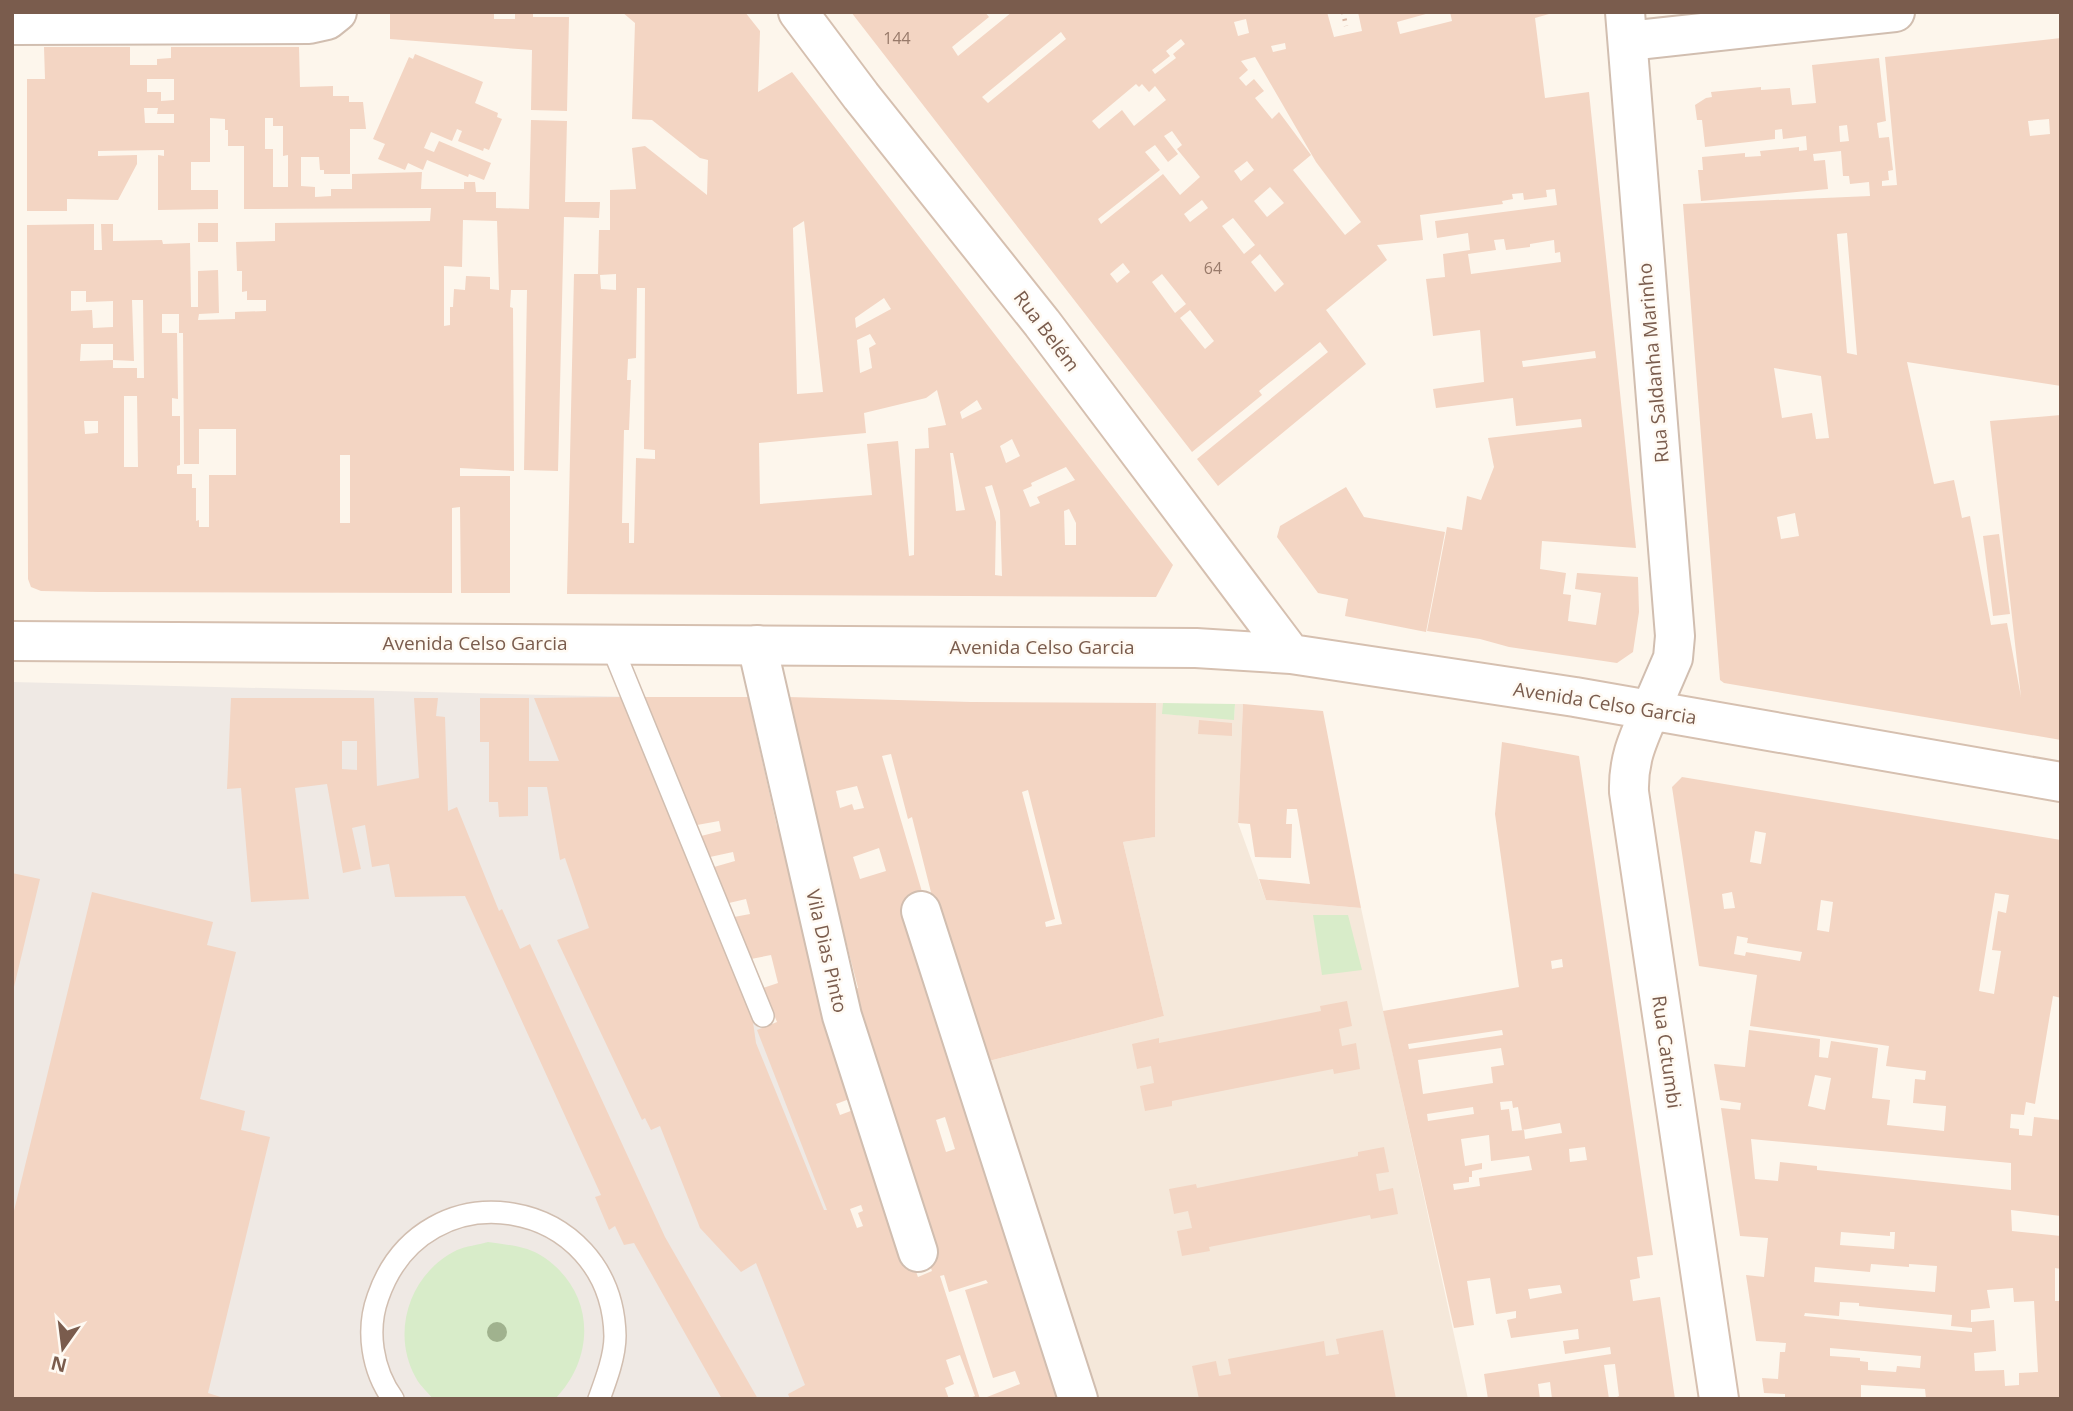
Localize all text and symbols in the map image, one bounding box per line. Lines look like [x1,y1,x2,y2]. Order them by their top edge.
house number: 144 [883,27,911,49]
house number: 64 [1204,257,1222,279]
street label: Rua Saldanha Marinho [1631,262,1675,464]
street label: Rua Belém [1008,285,1086,377]
street label: Avenida Celso Garcia [382,630,568,656]
street label: Avenida Celso Garcia [949,634,1135,660]
street label: Avenida Celso Garcia [1512,676,1698,730]
street label: Vila Dias Pinto [800,887,854,1015]
street label: Rua Catumbi [1646,994,1688,1110]
north arrow [28,1313,98,1383]
text: N [48,1350,70,1379]

